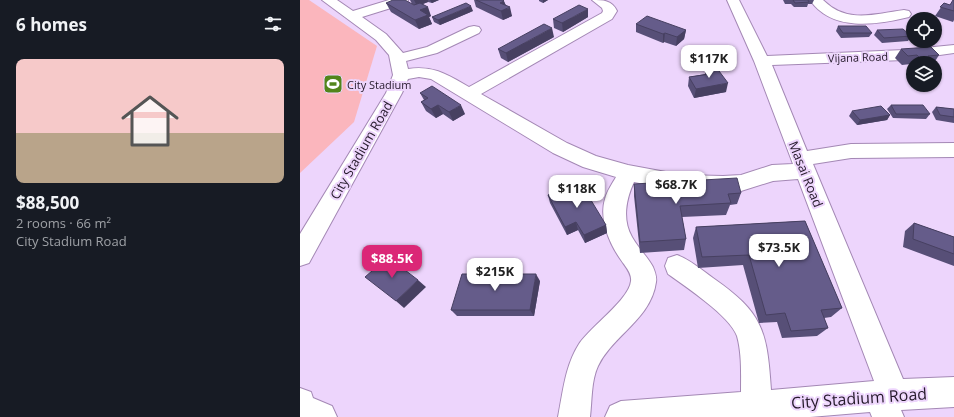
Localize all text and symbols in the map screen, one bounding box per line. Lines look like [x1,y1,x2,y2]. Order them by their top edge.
map controls [906,12,942,92]
button: locate [906,12,942,48]
text: 6 homes [16,13,87,36]
icon: filters [262,13,284,35]
pin: $117K [681,45,737,79]
street label: Vijana Road [828,48,888,66]
text: $117K [690,49,728,67]
button: layers [906,56,942,92]
sports icon: City Stadium [322,73,344,95]
place label: City Stadium [347,77,412,92]
icon: home [114,85,186,157]
street label: City Stadium Road [326,98,396,202]
street label: Masai Road [785,138,827,210]
pin: $68.7K [643,171,709,205]
pin: $118K [549,175,605,209]
text: $68.7K [655,175,697,193]
text: $118K [558,179,596,197]
text: $88,500 [16,191,79,214]
text: 2 rooms · 66 m² [16,214,111,232]
text: City Stadium Road [16,232,127,250]
pin: $73.5K [746,234,812,268]
text: $73.5K [758,238,800,256]
pin: $88.5K [359,245,425,279]
text: $88.5K [371,249,413,267]
pin: $215K [467,258,523,292]
text: $215K [476,262,514,280]
street label: City Stadium Road [790,382,928,414]

